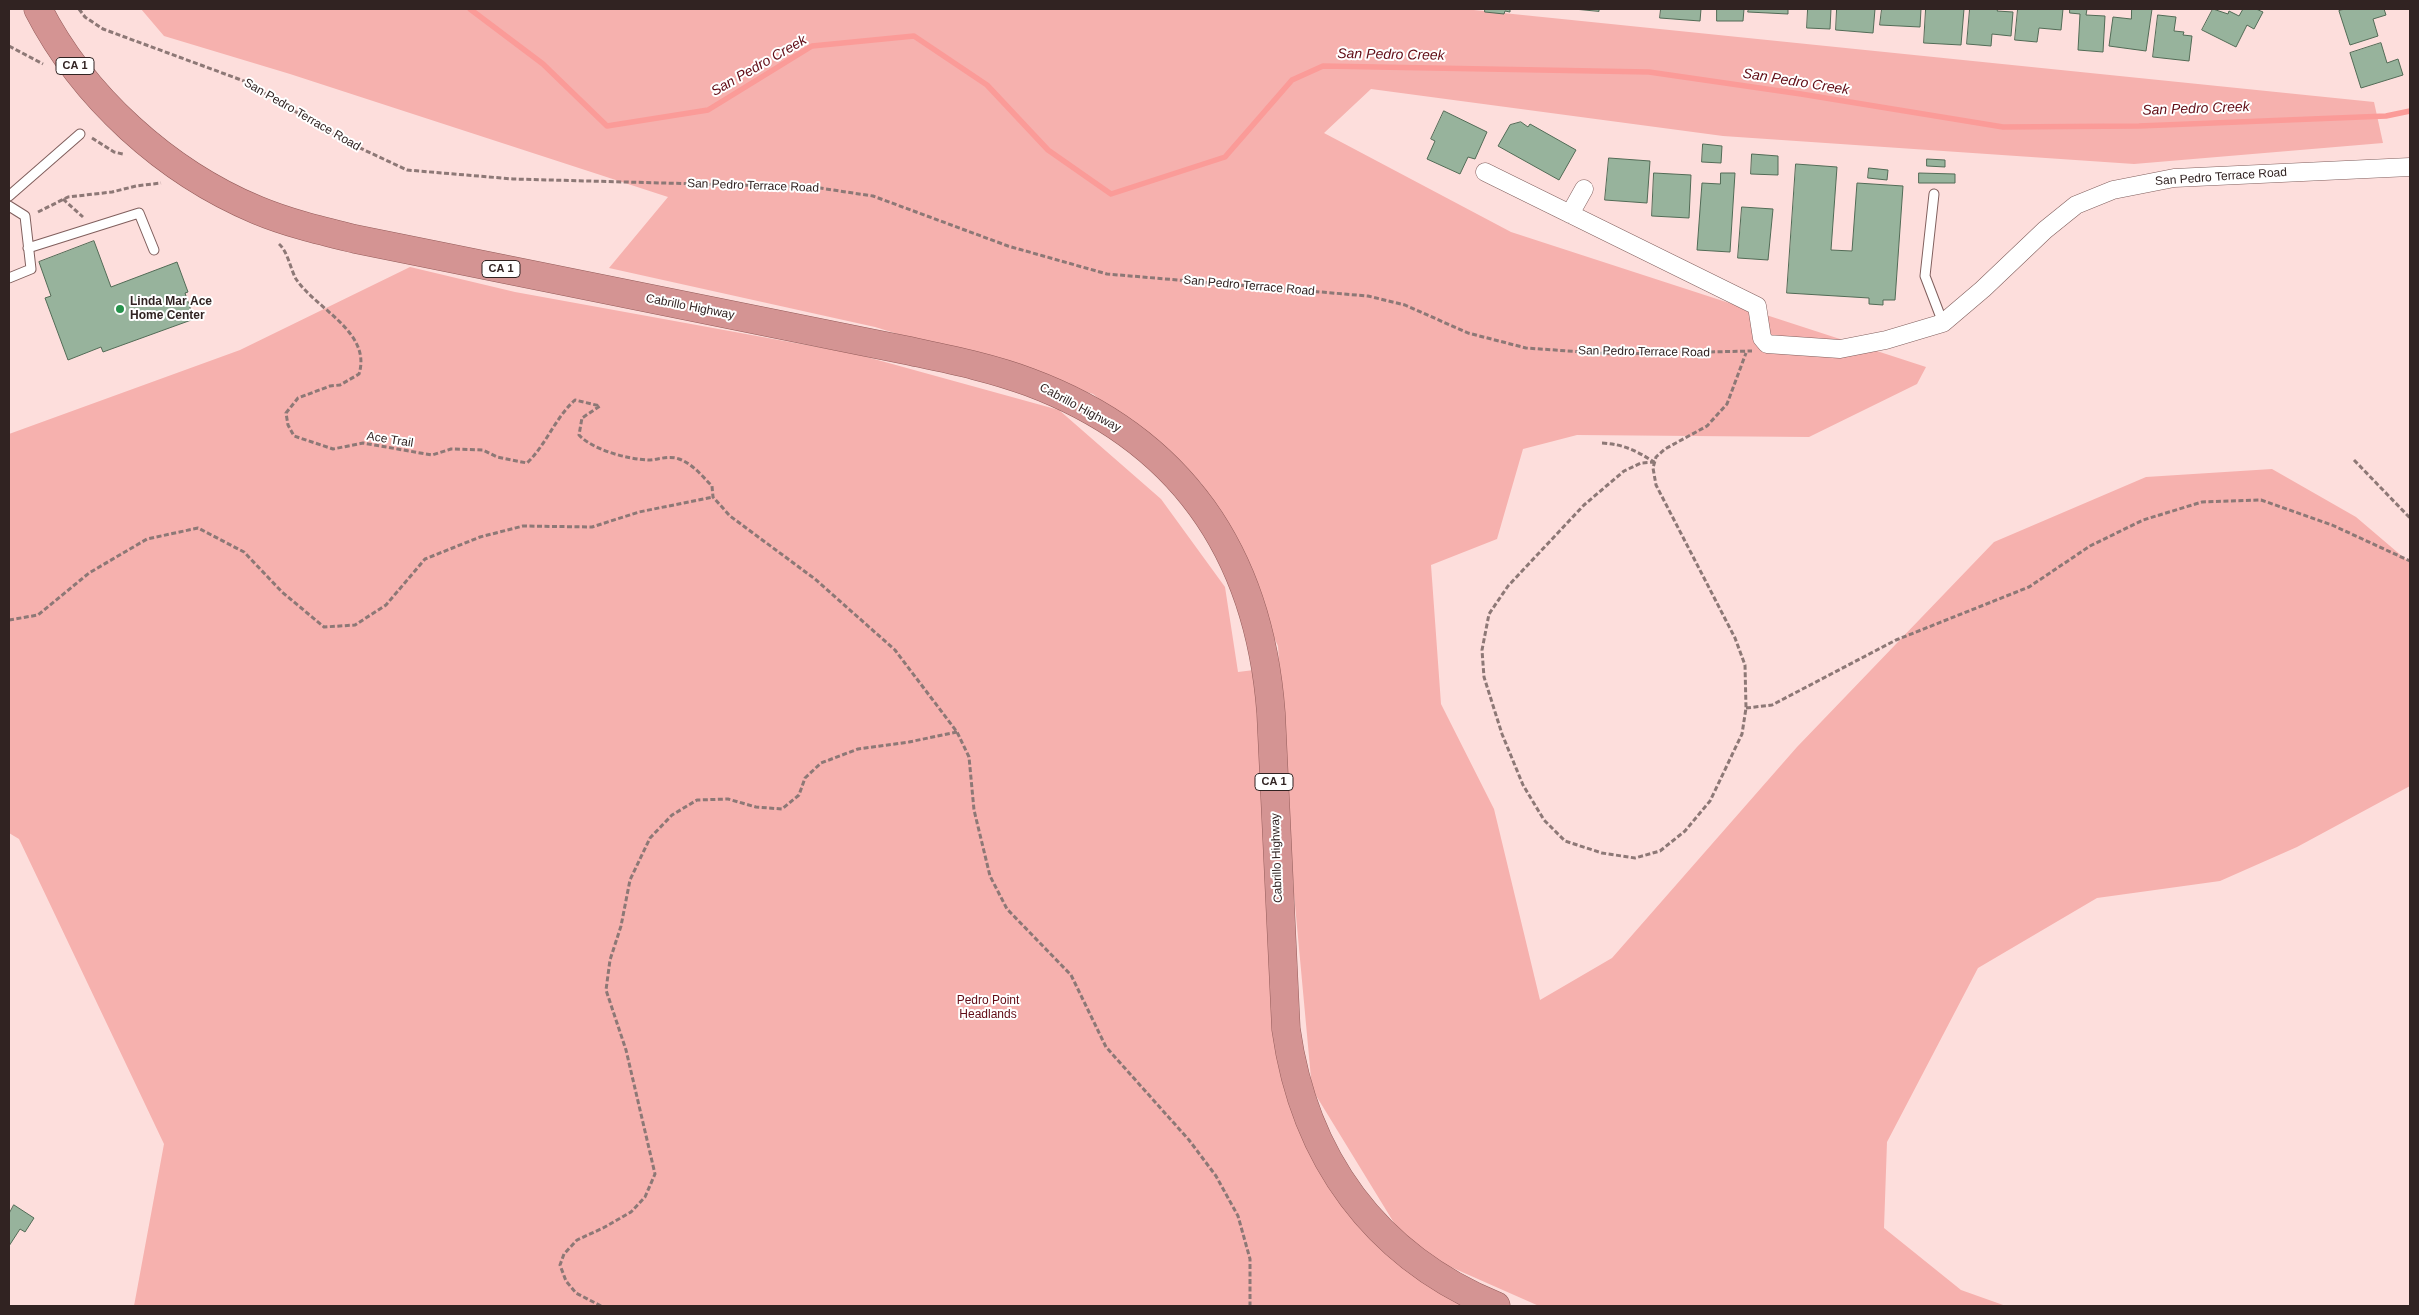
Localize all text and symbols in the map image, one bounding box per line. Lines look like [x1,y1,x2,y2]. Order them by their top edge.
water label: San Pedro Creek [708,32,810,100]
water label: San Pedro Creek [1337,46,1445,64]
road number: CA 1 [56,58,94,74]
water label: San Pedro Creek [1742,65,1850,99]
street label: San Pedro Terrace Road [241,76,363,154]
water label: San Pedro Creek [2142,99,2250,119]
street label: San Pedro Terrace Road [2155,165,2287,189]
street label: San Pedro Terrace Road [687,176,819,196]
road number: CA 1 [482,260,520,278]
street label: San Pedro Terrace Road [1183,273,1315,299]
street label: Cabrillo Highway [644,291,736,323]
place label: Linda Mar Ace Home Center [130,295,212,323]
marker: Linda Mar Ace Home Center [114,303,126,315]
street label: San Pedro Terrace Road [1578,344,1710,360]
street label: Cabrillo Highway [1037,381,1123,435]
street label: Ace Trail [366,429,414,451]
road number: CA 1 [1255,774,1293,790]
street label: Cabrillo Highway [1268,813,1286,903]
park label: Pedro Point Headlands [957,994,1019,1022]

